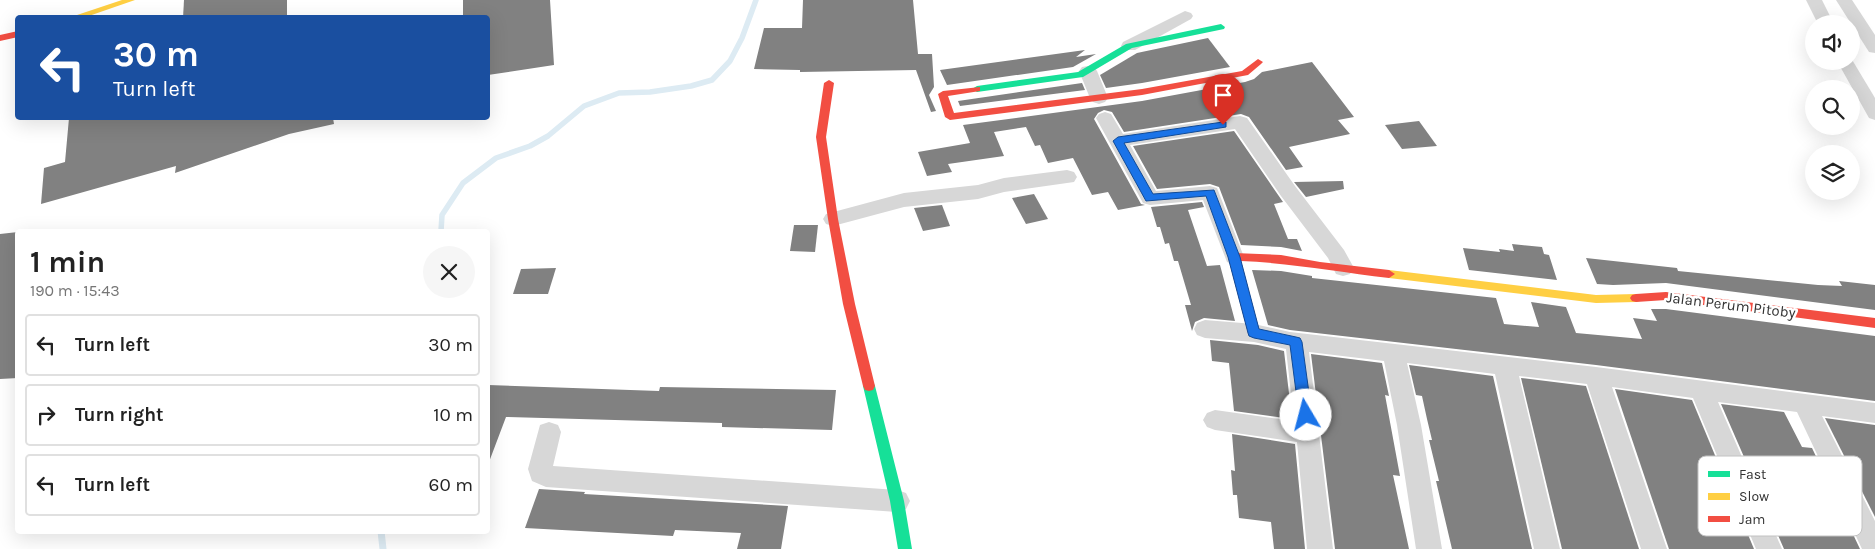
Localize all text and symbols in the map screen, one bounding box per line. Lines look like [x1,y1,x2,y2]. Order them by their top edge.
map controls [1805,15,1860,200]
button: sound [1805,15,1860,70]
text: 30 m [113,34,199,75]
icon: left [30,35,95,100]
pin [1202,74,1244,125]
text: Turn left [113,76,196,102]
button: search [1805,80,1860,135]
icon: arrive [1209,81,1237,109]
button: layers [1805,145,1860,200]
text: 1 min [30,244,105,280]
button: close [423,246,475,298]
text: 190 m · 15:43 [30,281,120,300]
street label: Jalan Perum Pitoby [1665,288,1797,322]
icon: left [32,331,60,359]
text: Turn left [75,334,150,356]
text: 30 m [428,334,473,356]
position arrow [1279,388,1331,440]
icon: right [32,401,60,429]
text: Turn right [75,404,164,426]
text: 10 m [433,404,473,426]
legend [1698,456,1862,536]
text: Fast [1739,466,1766,483]
icon: left [32,471,60,499]
text: Turn left [75,474,150,496]
text: 60 m [429,474,473,496]
text: Slow [1739,488,1769,505]
text: Jam [1739,511,1765,528]

